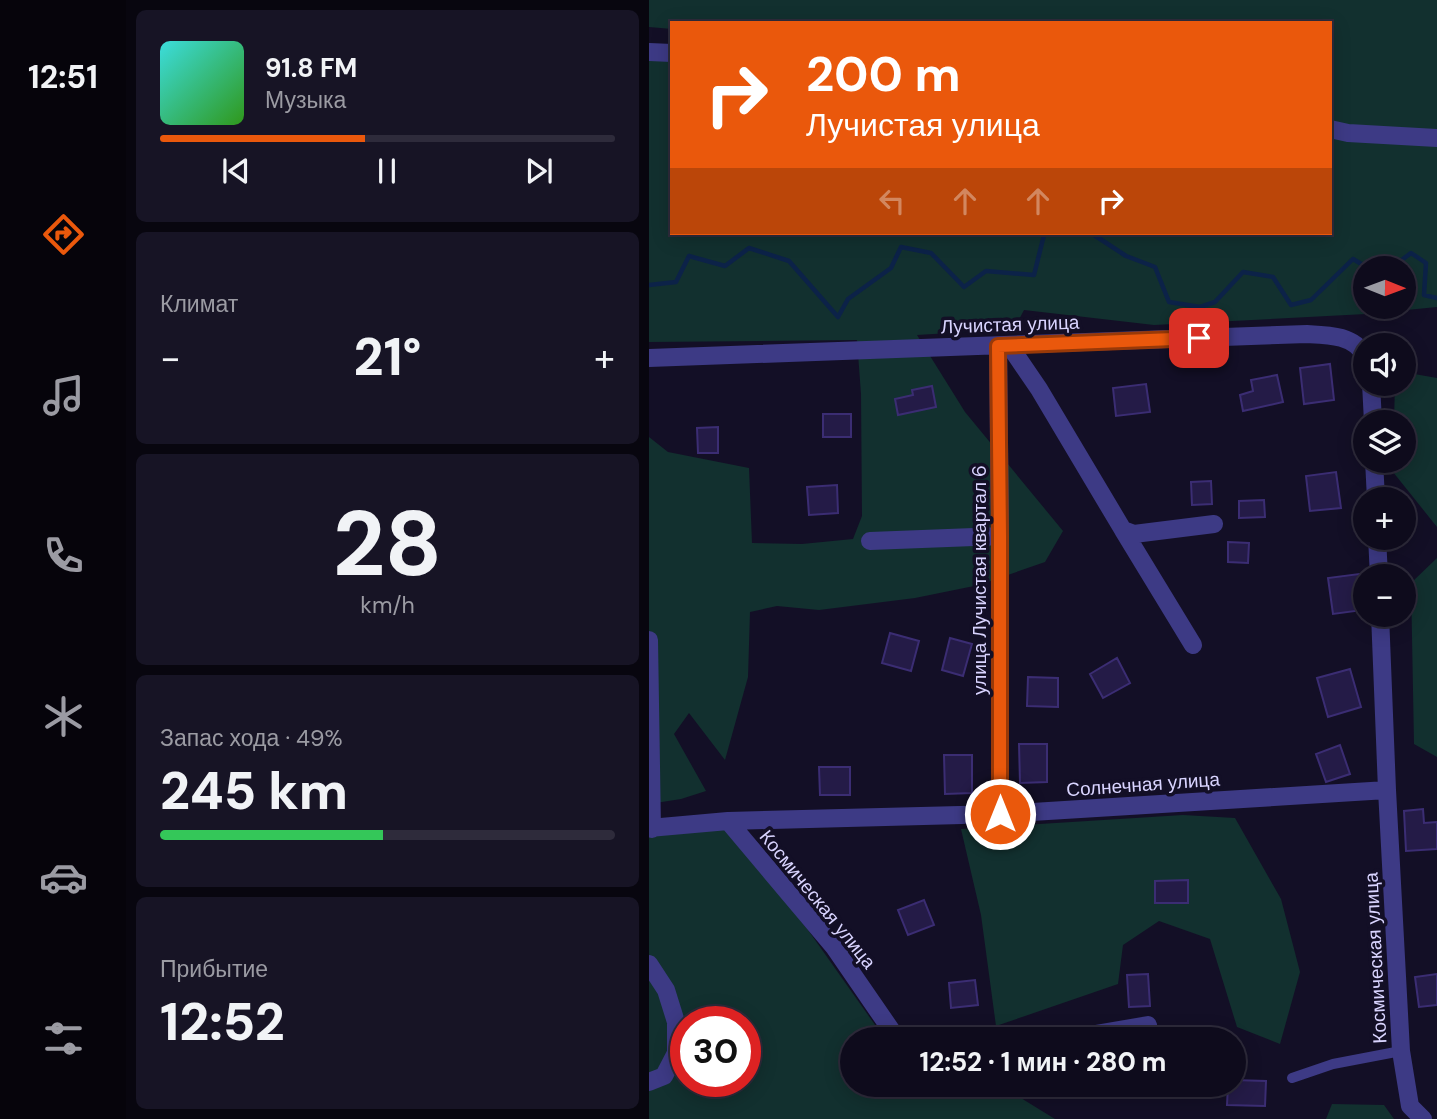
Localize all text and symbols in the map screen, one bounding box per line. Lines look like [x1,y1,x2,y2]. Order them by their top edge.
text: 200 m [806,42,961,106]
icon: right [691,49,782,140]
text: 91.8 FM [265,51,357,85]
text: 12:51 [28,56,98,98]
text: Музыка [265,85,346,115]
text: Лучистая улица [806,104,1040,146]
icon: previous [217,152,255,190]
icon: pause [368,152,406,190]
icon: next [520,152,558,190]
icon: left [873,182,911,220]
icon: ahead [946,182,984,220]
icon: ahead [1019,182,1057,220]
icon: right [1092,182,1130,220]
icon: directions [39,210,88,259]
north arrow [1353,256,1415,318]
map controls [1353,256,1416,627]
text: Климат [160,289,238,319]
pin [1169,308,1229,368]
street label: Лучистая улица [940,310,1080,339]
icon: arrive [1180,319,1218,357]
text: 21° [353,323,422,391]
text: − [160,333,181,383]
text: + [594,333,615,383]
button: sound [1353,333,1416,396]
icon: music [39,371,88,420]
button: layers [1353,410,1416,473]
street label: улица Лучистая квартал 6 [967,465,992,695]
text: 28 [333,485,442,603]
button: + [1353,487,1416,550]
icon: phone [39,531,88,580]
button: − [1353,564,1416,627]
text: km/h [360,590,415,620]
icon: climate [39,692,88,741]
text: Запас хода · 49% [160,723,343,753]
text: 245 km [160,757,348,825]
street label: Солнечная улица [1065,767,1221,802]
position arrow [963,777,1037,851]
street label: Космическая улица [754,825,882,974]
icon: car [39,853,88,902]
street label: Космическая улица [1359,871,1392,1044]
text: Прибытие [160,954,268,984]
text: 12:52 [160,988,285,1056]
speed limit sign: 30 [670,1006,761,1097]
icon: filters [39,1014,88,1063]
text: 12:52 · 1 мин · 280 m [920,1045,1166,1079]

